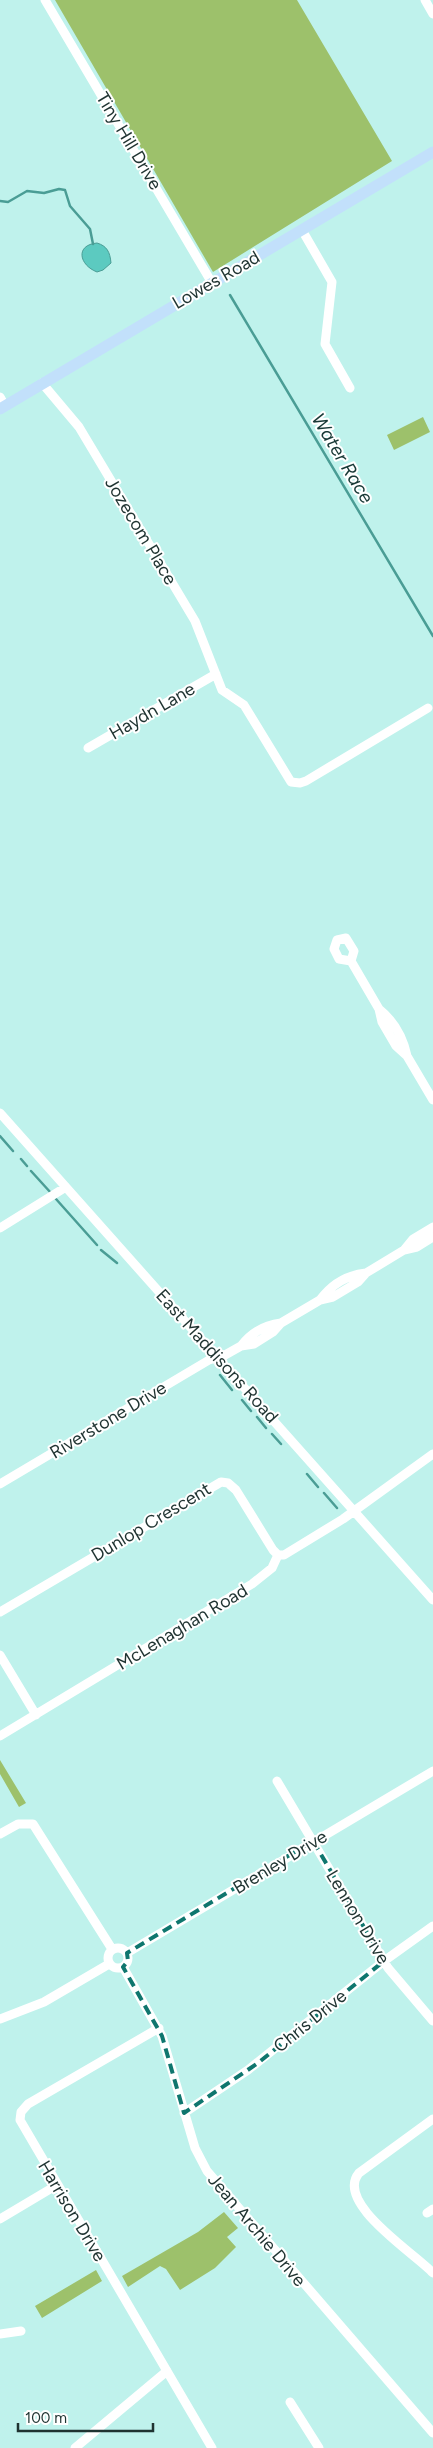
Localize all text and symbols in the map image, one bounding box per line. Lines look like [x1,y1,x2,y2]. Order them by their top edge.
street label: Tiny Hill Drive [91,88,167,194]
street label: Lowes Road [168,246,264,314]
water label: Water Race [307,409,379,508]
street label: Jozecom Place [100,473,182,589]
street label: Haydn Lane [105,678,199,744]
street label: East Maddisons Road [151,1285,283,1427]
street label: Riverstone Drive [46,1376,170,1463]
street label: Dunlop Crescent [87,1478,215,1566]
street label: McLenaghan Road [112,1579,252,1675]
street label: Brenley Drive [229,1825,331,1899]
street label: Lennon Drive [321,1866,395,1968]
street label: Chris Drive [269,1985,351,2057]
street label: Harrison Drive [33,2156,111,2266]
street label: Jean Archie Drive [203,2169,311,2291]
scale bar [18,2400,152,2432]
text: 100 m [25,2409,67,2427]

